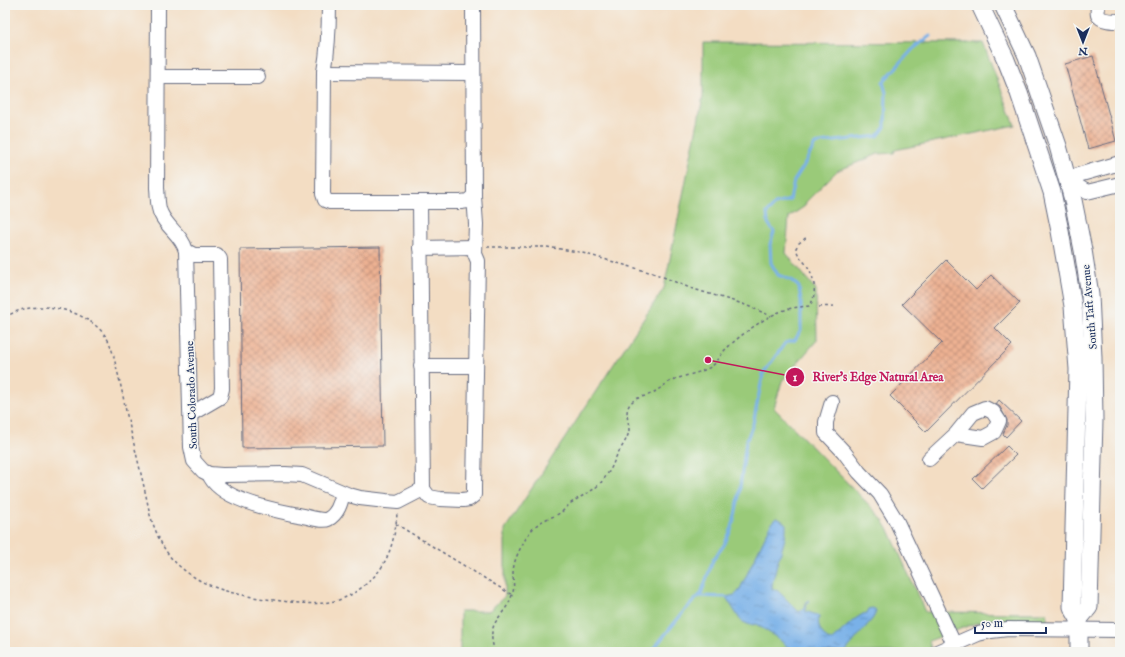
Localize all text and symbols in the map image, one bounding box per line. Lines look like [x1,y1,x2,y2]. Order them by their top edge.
north arrow [1063,22,1103,62]
text: N [1078,44,1089,58]
street label: South Taft Avenue [1079,264,1101,350]
street label: South Colorado Avenue [183,341,201,449]
callout: River's Edge Natural Area [785,365,952,389]
text: 1 [793,370,798,385]
text: River's Edge Natural Area [812,370,944,386]
scale bar [975,609,1046,635]
text: 50 m [981,616,1003,631]

